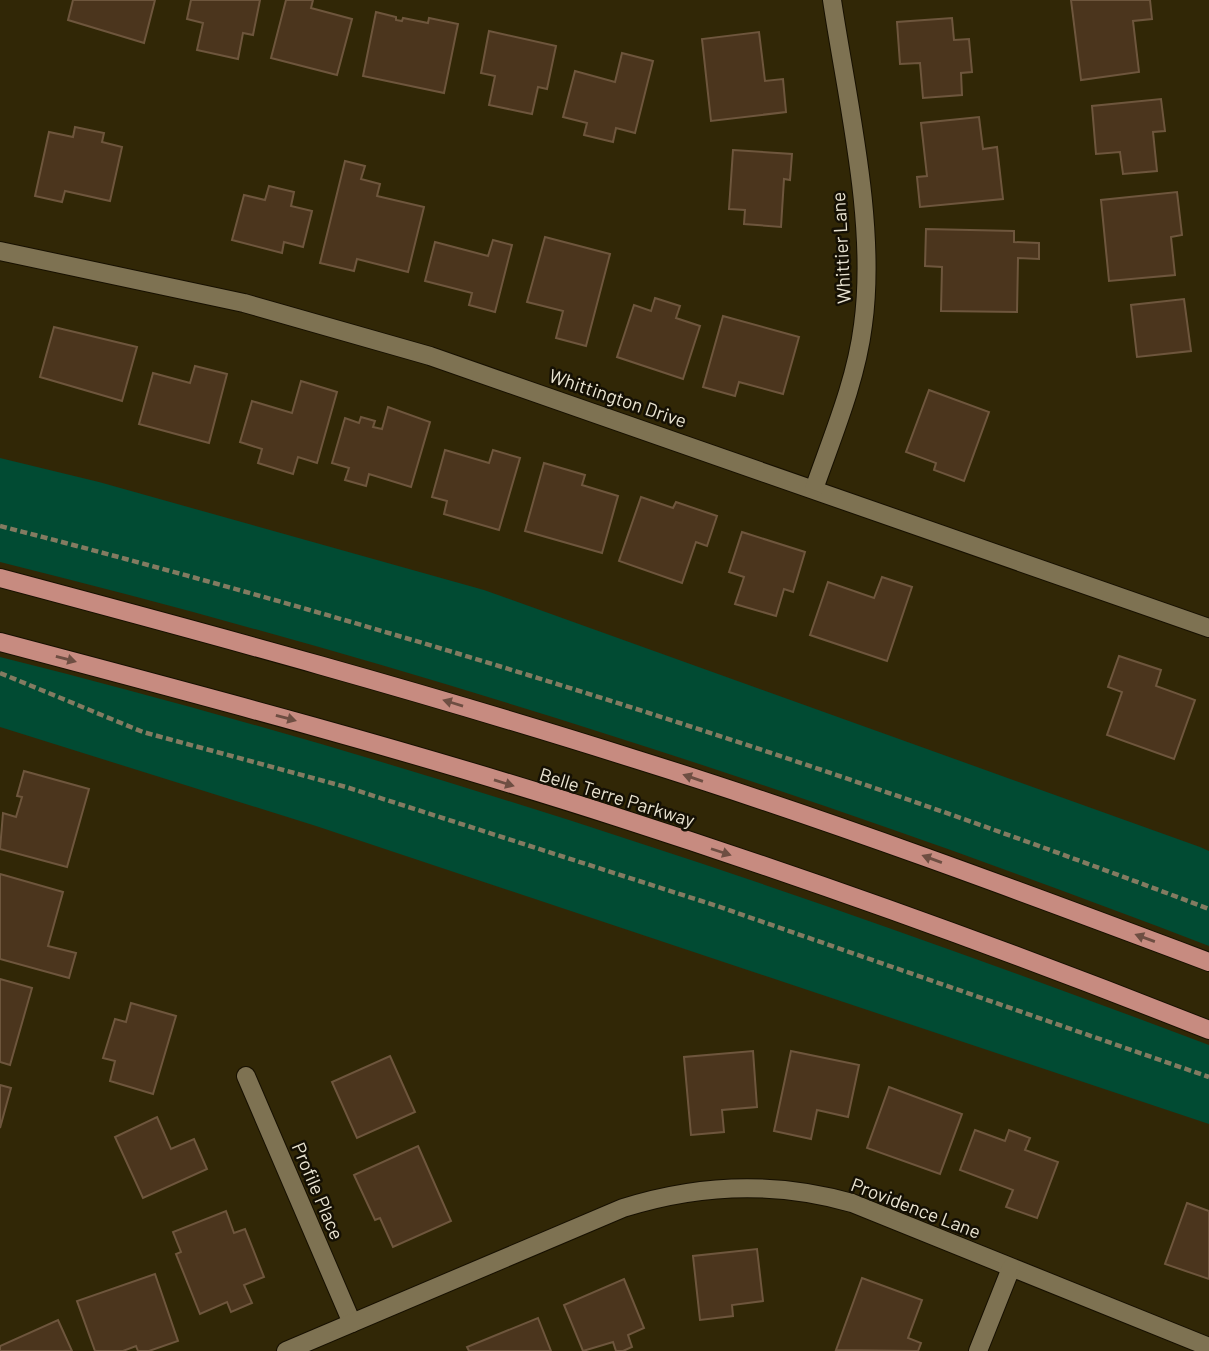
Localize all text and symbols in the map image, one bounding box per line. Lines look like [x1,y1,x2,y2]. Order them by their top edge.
street label: Whittier Lane [826,191,855,305]
street label: Whittington Drive [546,363,690,432]
one-way arrow [55,654,77,665]
one-way arrow [442,697,463,707]
one-way arrow [275,713,297,724]
street label: Belle Terre Parkway [537,762,698,831]
one-way arrow [682,772,703,783]
one-way arrow [493,779,514,789]
one-way arrow [710,847,731,858]
one-way arrow [921,854,942,865]
one-way arrow [1134,933,1155,944]
street label: Profile Place [288,1139,349,1243]
street label: Providence Lane [848,1172,984,1243]

